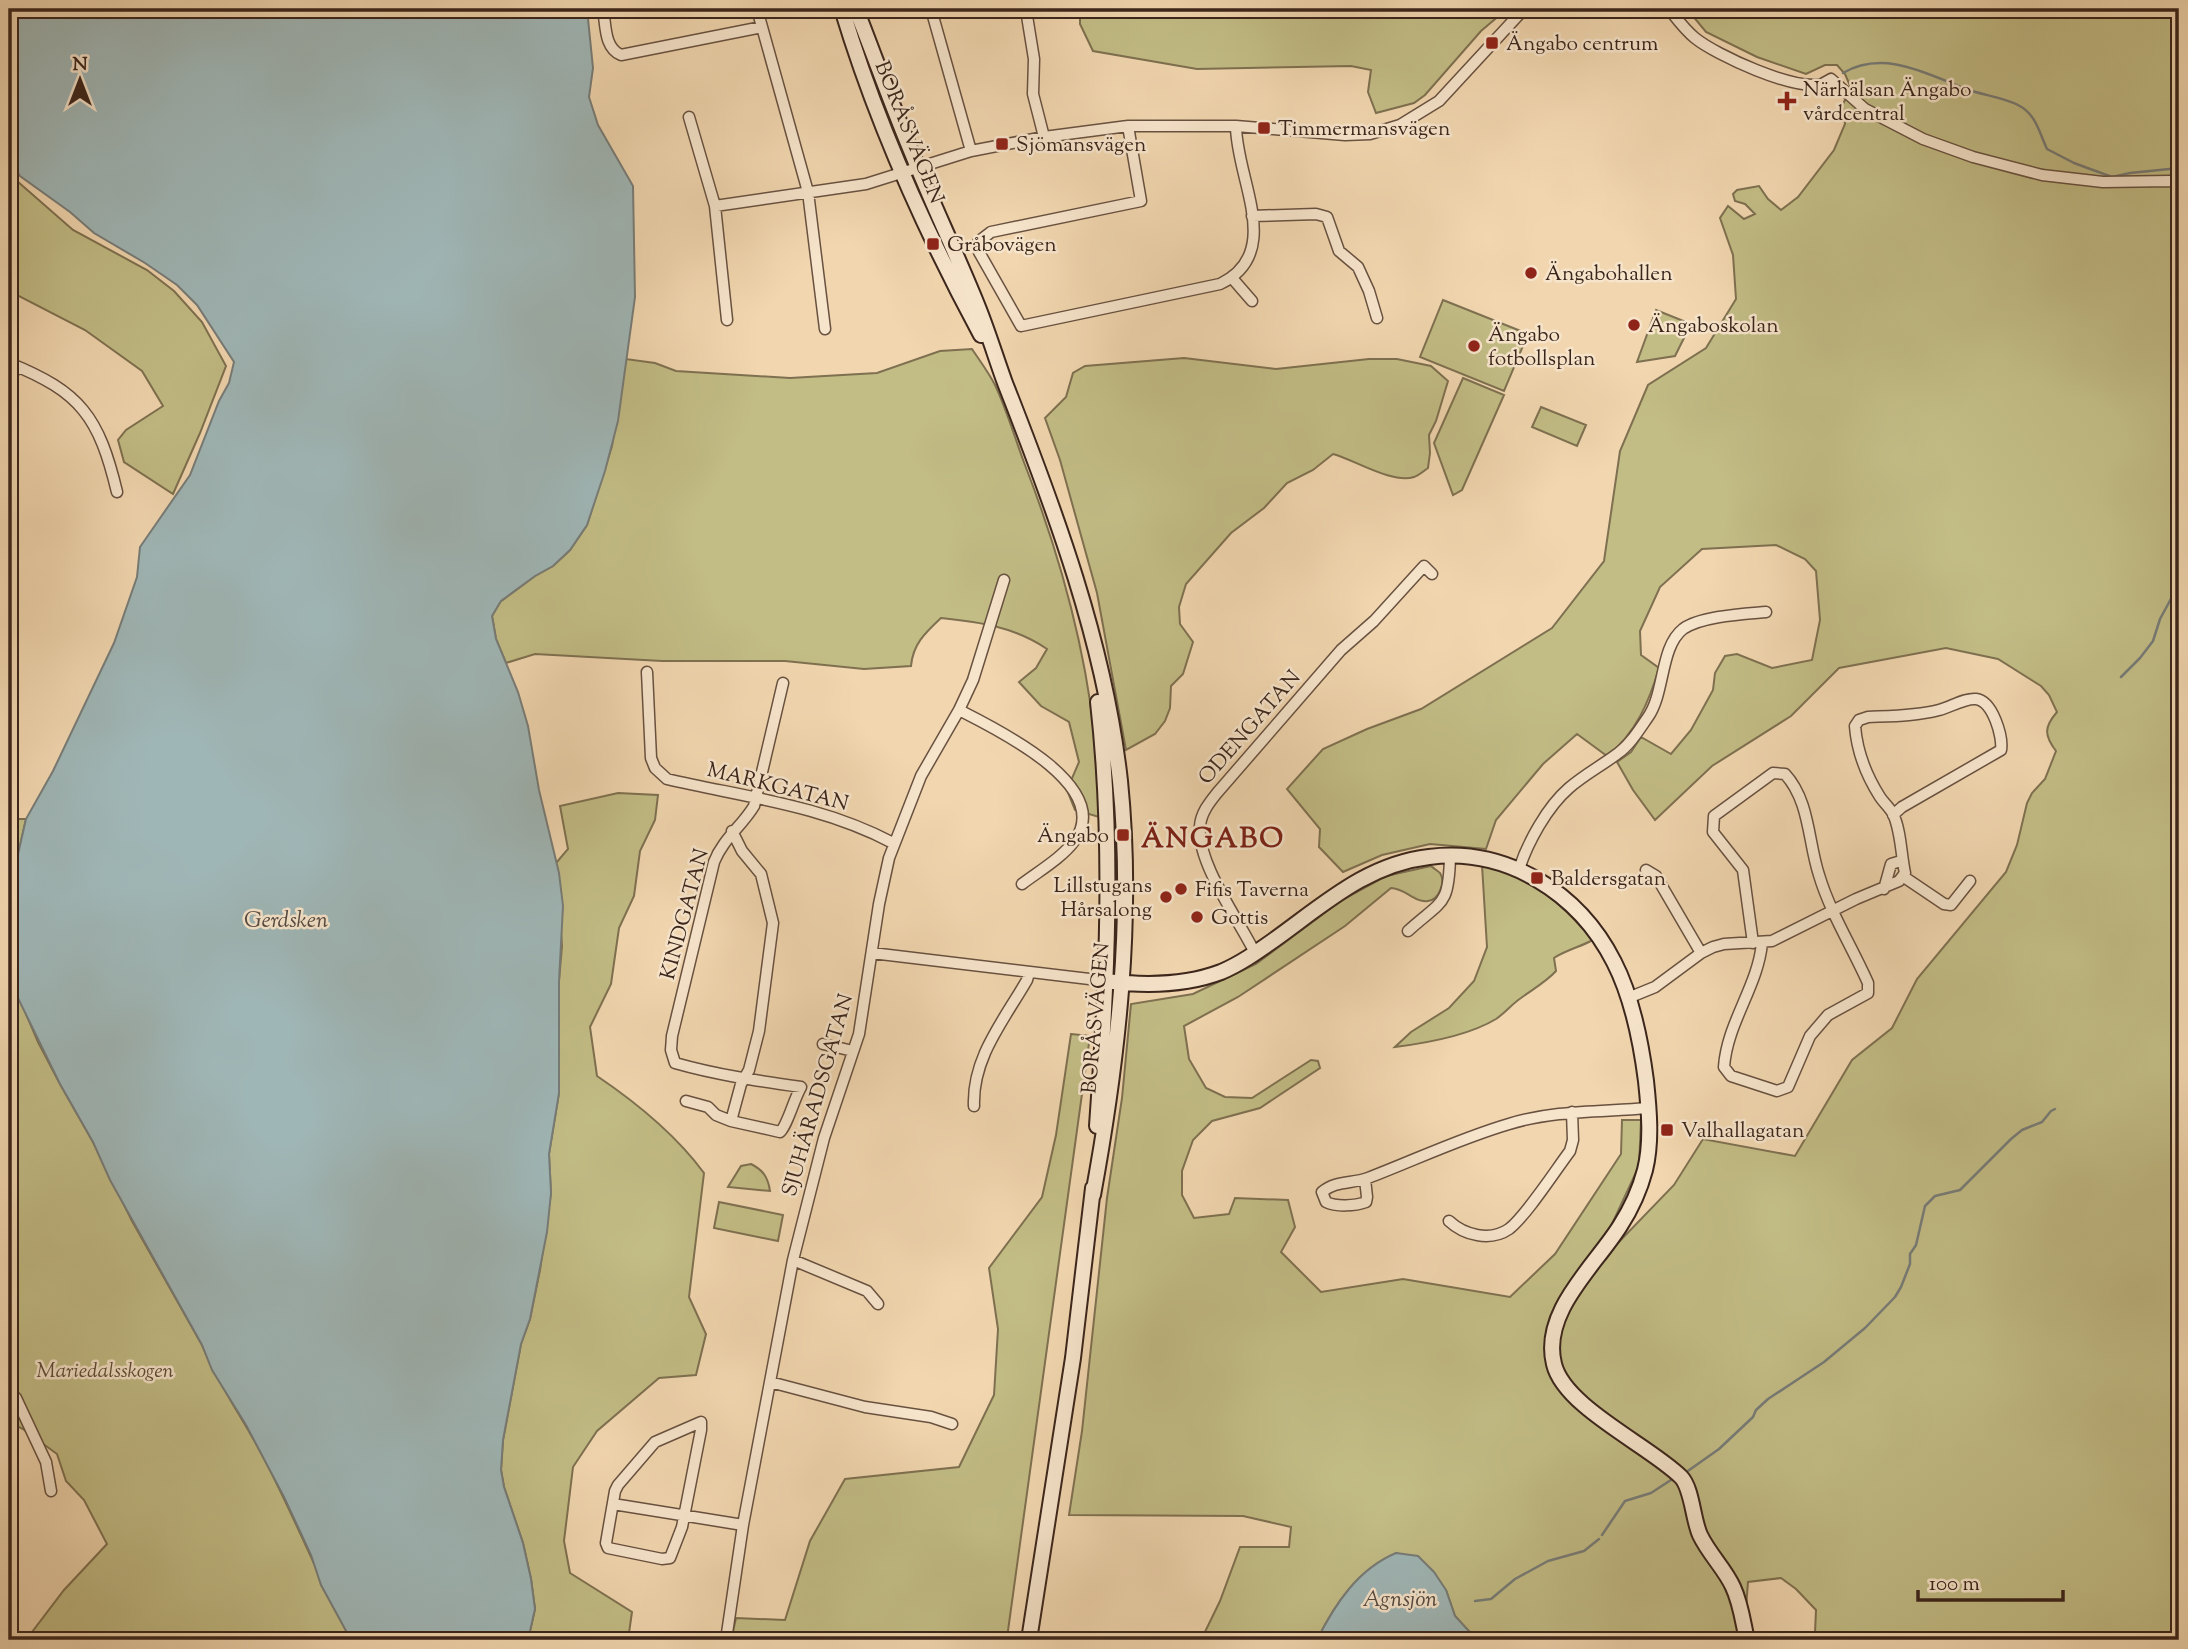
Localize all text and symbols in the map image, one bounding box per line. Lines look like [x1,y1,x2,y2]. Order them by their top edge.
place label: Ängabo centrum [1506,30,1658,60]
marker: Ängabo centrum [1484,35,1500,51]
north arrow [46,46,116,116]
text: N [72,52,88,79]
street label: BORÅSVÄGEN [866,57,951,209]
place label: Närhälsan Ängabo vårdcentral [1803,76,1971,130]
marker: Närhälsan Ängabo vårdcentral [1777,91,1797,111]
place label: Timmermansvägen [1278,115,1450,145]
marker: Timmermansvägen [1256,120,1272,136]
place label: Sjömansvägen [1016,131,1146,161]
marker: Sjömansvägen [994,136,1010,152]
place label: Gråbovägen [947,231,1057,261]
marker: Gråbovägen [925,236,941,252]
place label: Ängabohallen [1545,260,1673,290]
marker: Ängabohallen [1523,265,1539,281]
place label: Ängaboskolan [1648,312,1779,342]
marker: Ängaboskolan [1626,317,1642,333]
place label: Ängabo fotbollsplan [1488,321,1596,375]
marker: Ängabo fotbollsplan [1466,338,1482,354]
street label: ODENGATAN [1192,664,1309,792]
street label: MARKGATAN [704,756,852,820]
district label: ÄNGABO [1141,820,1285,860]
place label: Ängabo [1037,822,1109,852]
marker: Ängabo [1115,827,1131,843]
street label: KINDGATAN [654,845,718,983]
place label: Baldersgatan [1551,865,1666,895]
marker: Baldersgatan [1529,870,1545,886]
place label: Lillstugans Hårsalong [1054,872,1152,926]
place label: Fifis Taverna [1195,876,1309,906]
marker: Fifis Taverna [1173,881,1189,897]
marker: Lillstugans Hårsalong [1158,889,1174,905]
place label: Gottis [1211,904,1268,934]
water label: Gerdsken [244,905,328,938]
marker: Gottis [1189,909,1205,925]
street label: BORÅSVÄGEN [1075,941,1119,1095]
street label: SJUHÄRADSGATAN [776,991,862,1200]
place label: Valhallagatan [1681,1117,1804,1147]
marker: Valhallagatan [1659,1122,1675,1138]
park label: Mariedalsskogen [36,1357,174,1387]
scale bar [1918,1558,2064,1602]
text: 100 m [1929,1570,1980,1600]
water label: Agnsjön [1363,1584,1437,1617]

